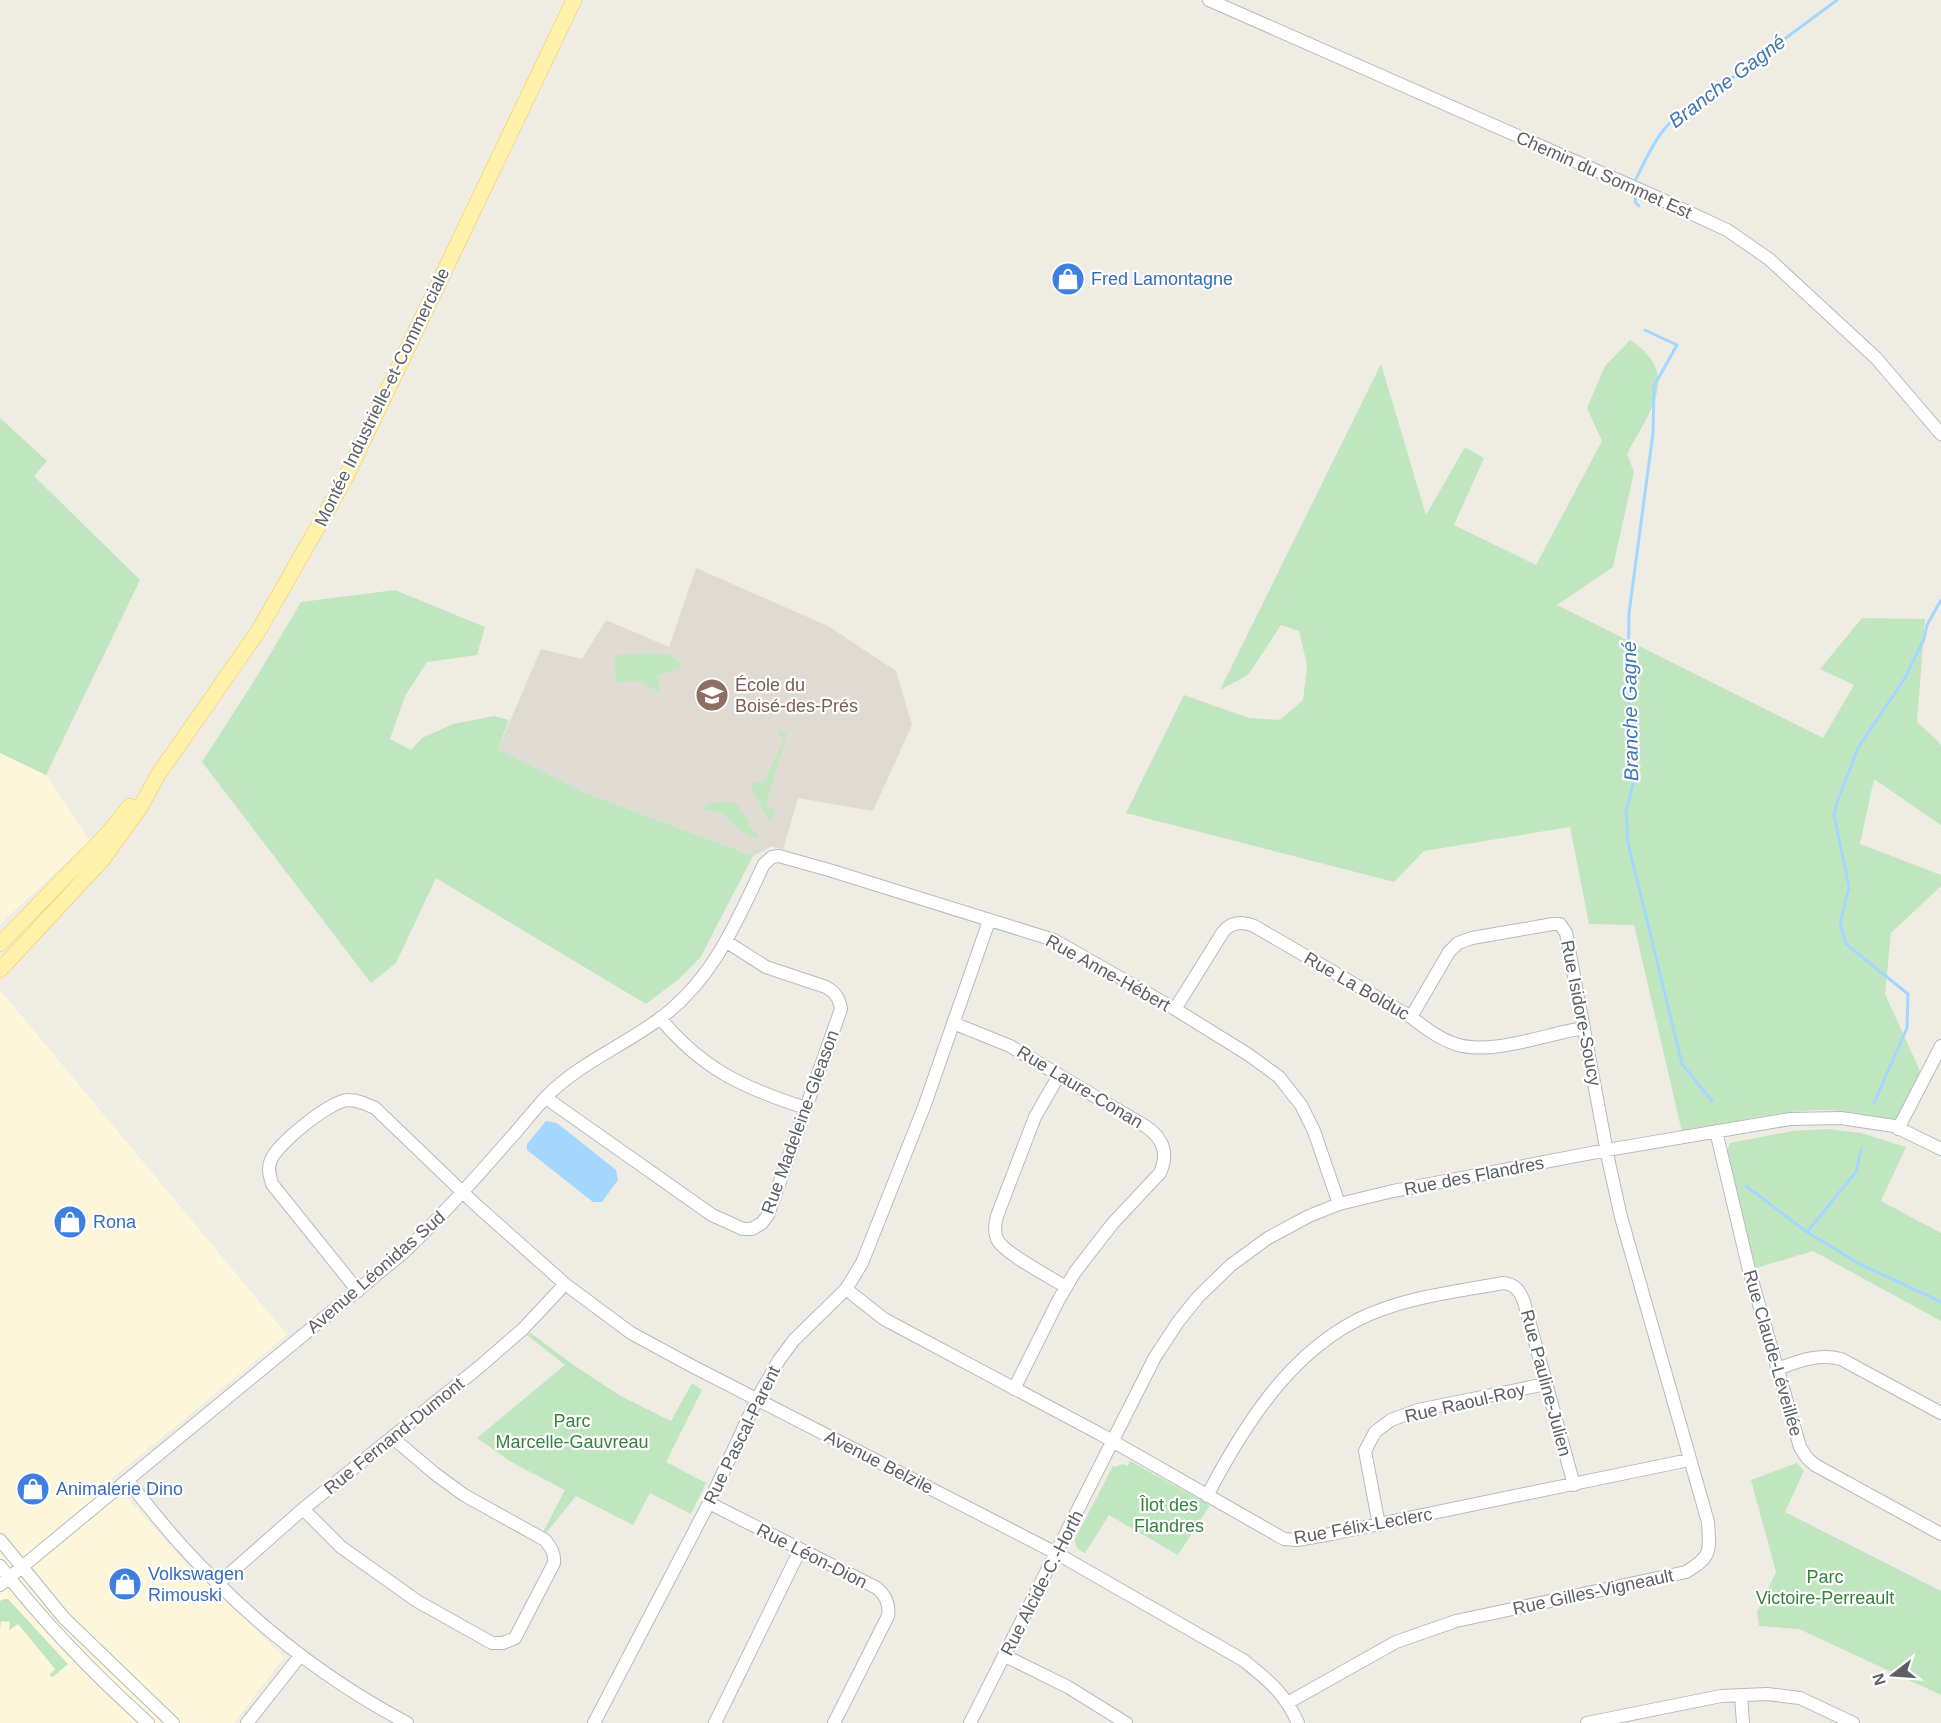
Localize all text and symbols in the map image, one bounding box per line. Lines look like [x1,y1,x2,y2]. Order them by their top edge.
water label: Branche Gagné [1664,30,1790,132]
street label: Chemin du Sommet Est [1513,127,1695,223]
shop icon: Fred Lamontagne [1050,261,1086,297]
street label: Montée Industrielle-et-Commerciale [311,264,453,530]
place label: Fred Lamontagne [1091,269,1233,289]
water label: Branche Gagné [1618,641,1642,781]
place label: École du Boisé-des-Prés [735,675,858,716]
school or university icon: École du Boisé-des-Prés [694,677,730,713]
street label: Rue Anne-Hébert [1042,931,1174,1015]
street label: Rue Isidore-Soucy [1557,938,1605,1088]
street label: Rue La Bolduc [1301,948,1413,1024]
street label: Rue Madeleine-Gleason [757,1027,843,1217]
street label: Rue Laure-Conan [1014,1042,1146,1132]
street label: Rue des Flandres [1402,1153,1546,1199]
shop icon: Rona [52,1204,88,1240]
street label: Avenue Léonidas Sud [303,1207,449,1337]
place label: Rona [93,1212,137,1232]
street label: Rue Claude-Léveillée [1740,1268,1806,1438]
street label: Rue Pauline-Julien [1517,1307,1575,1459]
street label: Rue Pascal-Parent [700,1363,784,1507]
street label: Rue Fernand-Dumont [320,1373,468,1499]
street label: Rue Raoul-Roy [1403,1379,1527,1427]
park label: Parc Marcelle-Gauvreau [495,1411,649,1452]
street label: Avenue Belzile [822,1426,936,1498]
shop icon: Animalerie Dino [15,1471,51,1507]
place label: Animalerie Dino [56,1479,183,1499]
park label: Îlot des Flandres [1134,1495,1204,1536]
street label: Rue Félix-Leclerc [1292,1504,1434,1548]
street label: Rue Alcide-C.-Horth [997,1507,1087,1659]
street label: Rue Léon-Dion [754,1520,870,1592]
place label: Volkswagen Rimouski [148,1564,244,1605]
street label: Rue Gilles-Vigneault [1511,1565,1675,1619]
shop icon: Volkswagen Rimouski [107,1566,143,1602]
park label: Parc Victoire-Perreault [1756,1567,1894,1608]
north arrow [1863,1645,1923,1705]
text: N [1869,1671,1889,1687]

